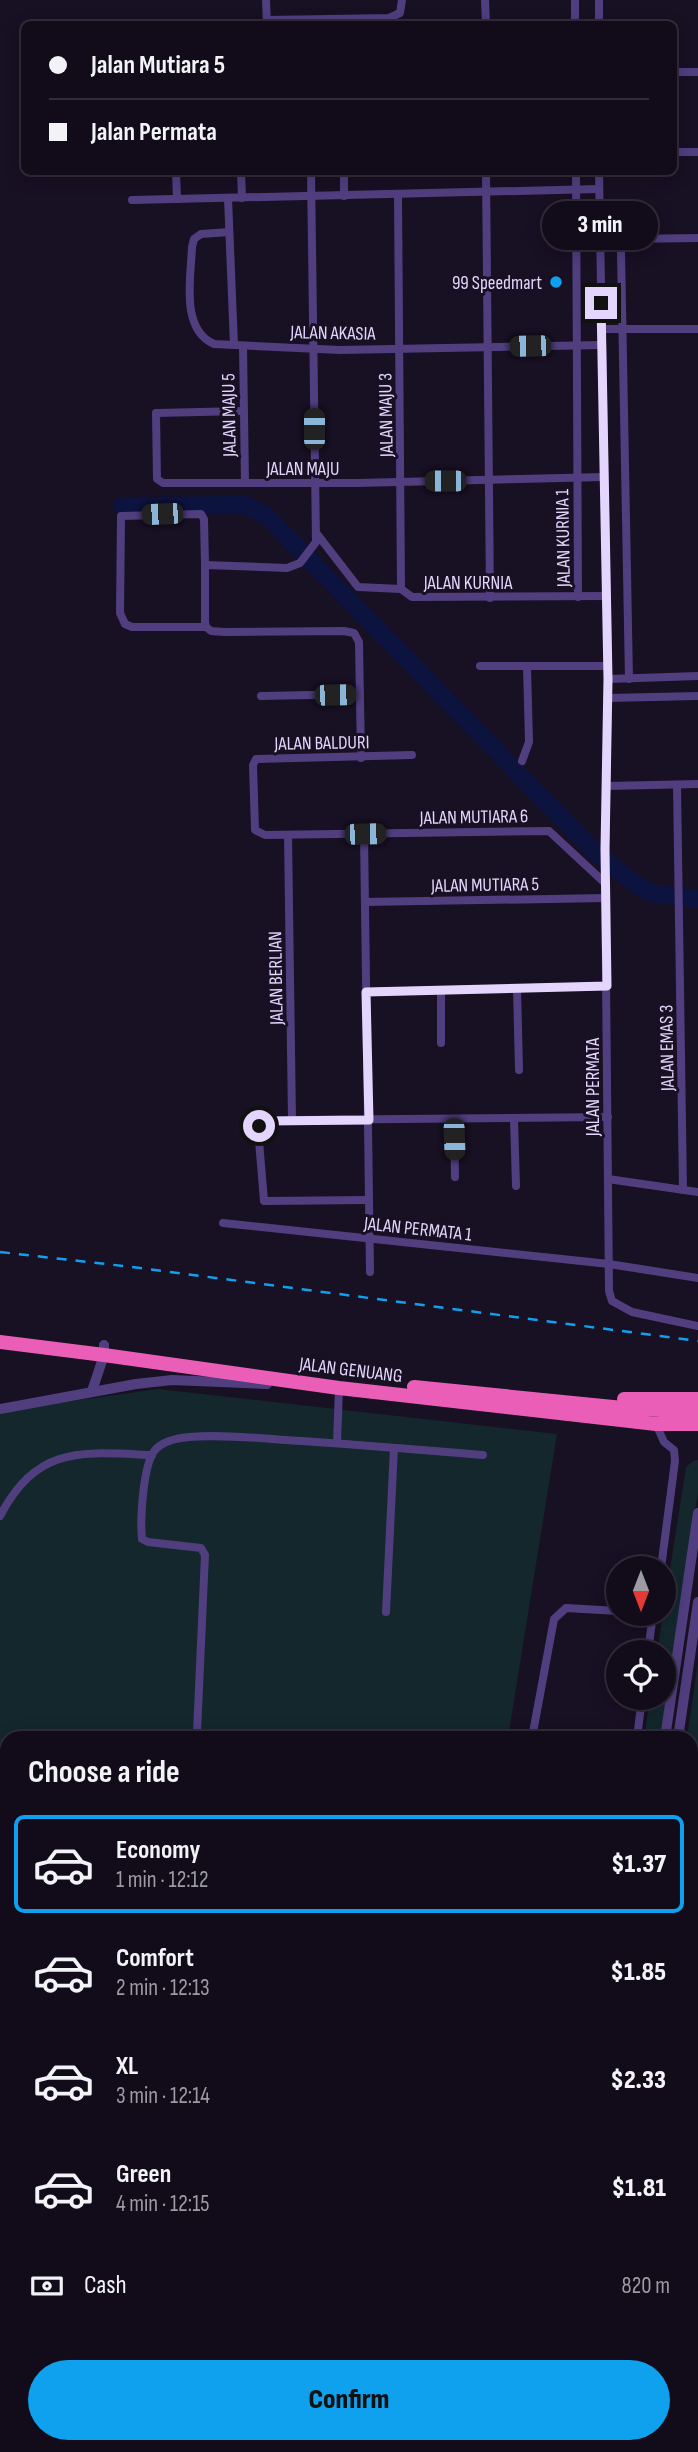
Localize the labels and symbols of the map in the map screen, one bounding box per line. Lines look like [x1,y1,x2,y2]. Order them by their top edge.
callout: 3 min [543,202,659,250]
place label: 99 Speedmart [452,272,542,295]
marker: 99 Speedmart [548,274,564,290]
route end [585,287,617,319]
street label: JALAN AKASIA [289,321,377,346]
car [509,335,552,357]
street label: JALAN MAJU 5 [217,373,242,458]
street label: JALAN MAJU 3 [374,373,399,458]
car [304,408,325,450]
street label: JALAN MAJU [265,458,340,481]
car [425,471,467,492]
street label: JALAN KURNIA 1 [551,488,576,588]
car [141,503,184,525]
street label: JALAN KURNIA [423,572,513,595]
car [314,684,357,706]
street label: JALAN BALDURI [273,731,370,756]
street label: JALAN MUTIARA 6 [419,805,529,830]
car [344,823,387,845]
street label: JALAN MUTIARA 5 [430,873,539,898]
street label: JALAN BERLIAN [264,931,289,1026]
street label: JALAN EMAS 3 [655,1005,680,1092]
street label: JALAN PERMATA [582,1037,605,1137]
route start [243,1110,275,1142]
car [443,1118,466,1160]
street label: JALAN PERMATA 1 [362,1212,473,1247]
street label: JALAN GENUANG [297,1353,404,1388]
north arrow [606,1556,676,1626]

